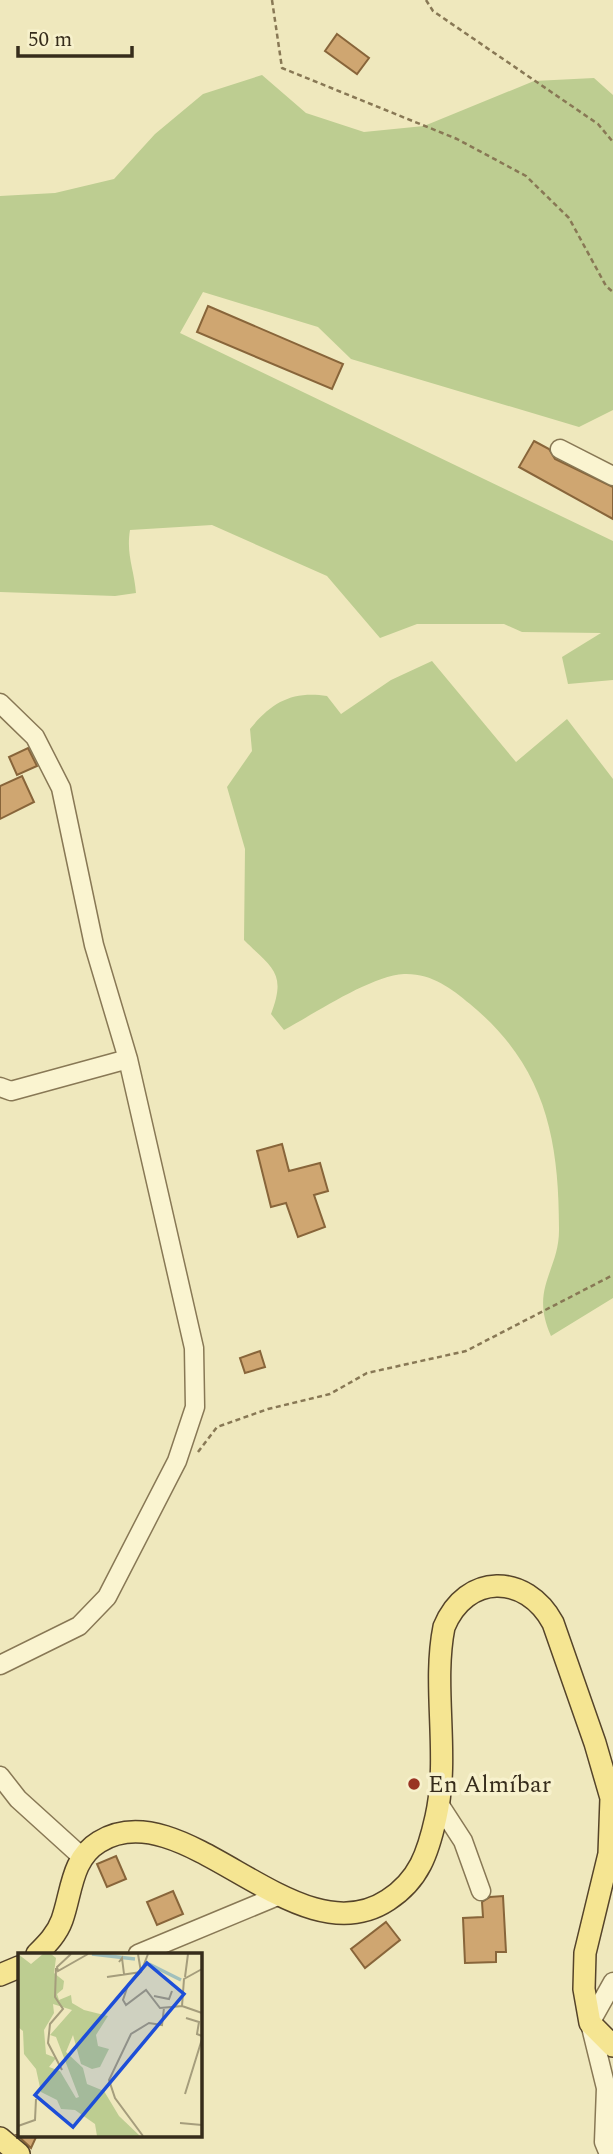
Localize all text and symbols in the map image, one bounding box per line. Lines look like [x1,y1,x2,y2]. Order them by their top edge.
scale bar [18,14,131,58]
text: 50 m [28,24,72,56]
place label: En Almíbar [428,1767,551,1803]
marker: En Almíbar [406,1776,422,1792]
inset map [18,1953,201,2136]

